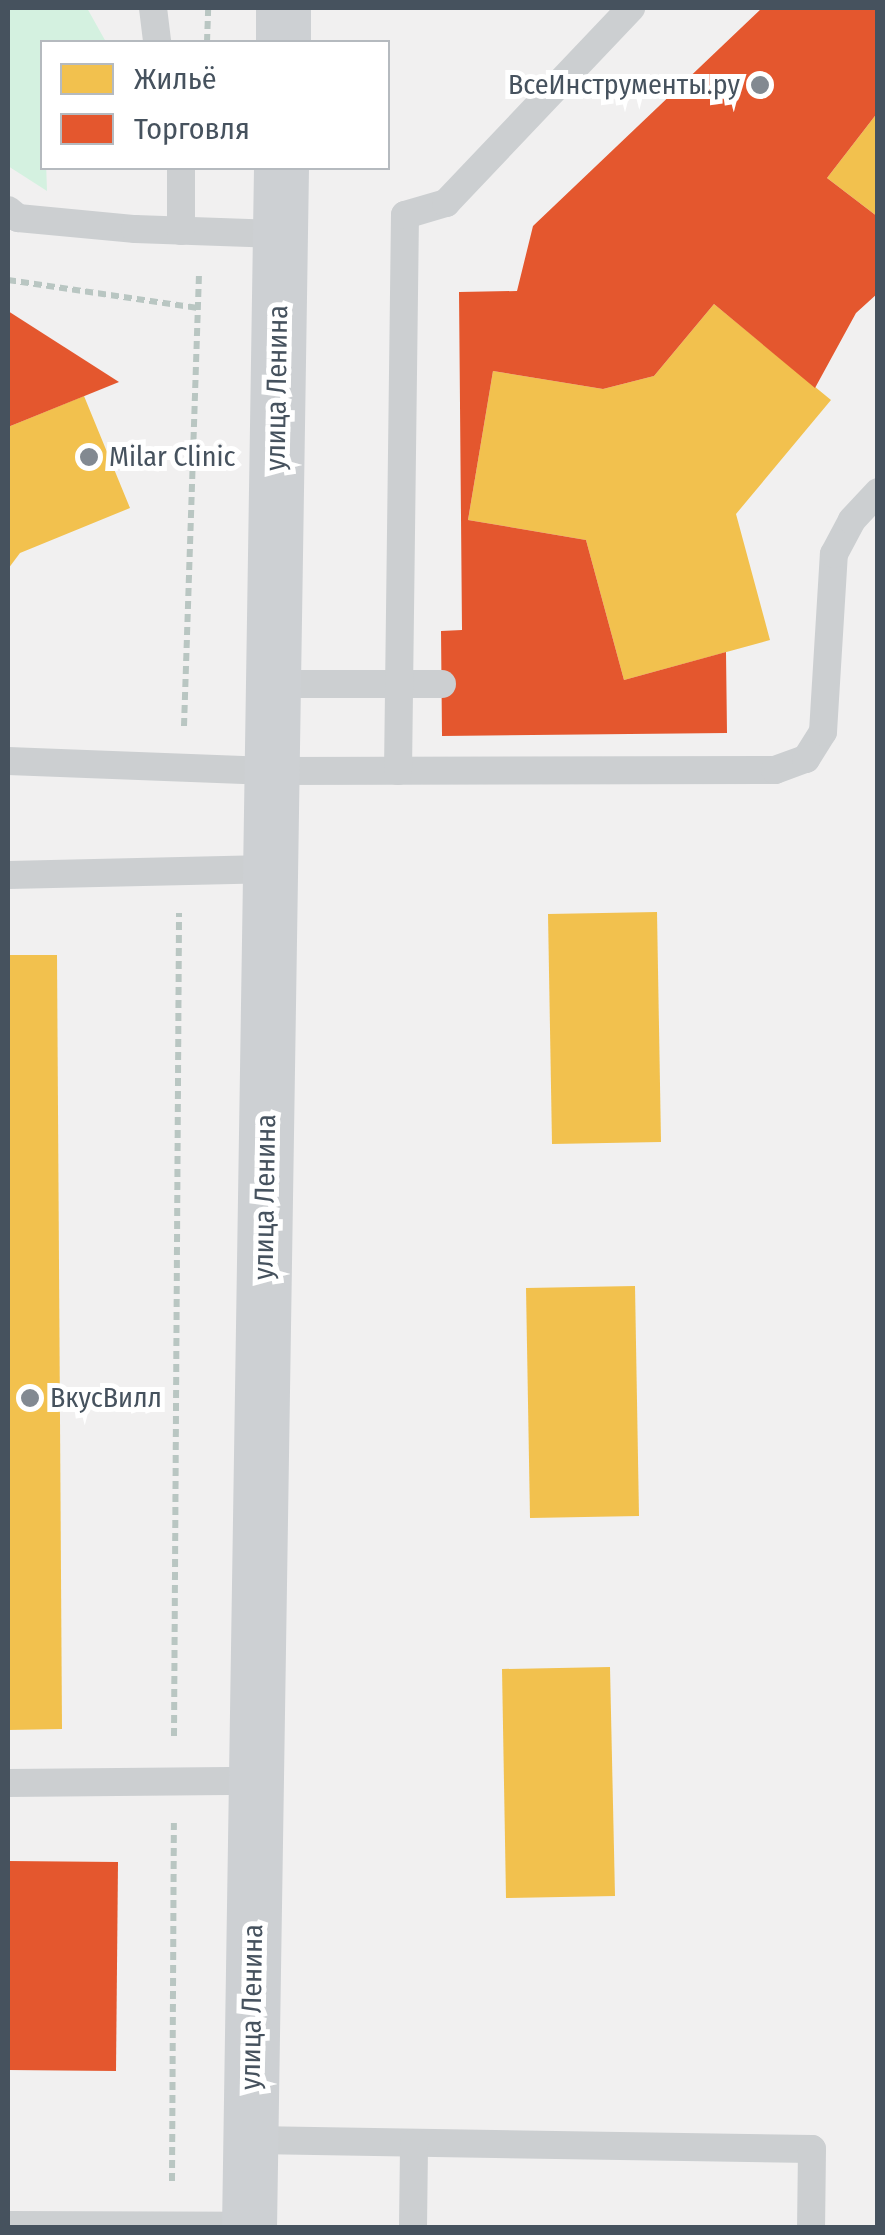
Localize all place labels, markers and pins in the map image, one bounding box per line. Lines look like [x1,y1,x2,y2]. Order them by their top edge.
place label: ВсеИнструменты.ру [508,68,740,102]
marker: ВсеИнструменты.ру [749,74,771,96]
place label: Milar Clinic [109,440,235,474]
marker: Milar Clinic [78,446,100,468]
place label: ВкусВилл [50,1381,162,1415]
marker: ВкусВилл [19,1387,41,1409]

